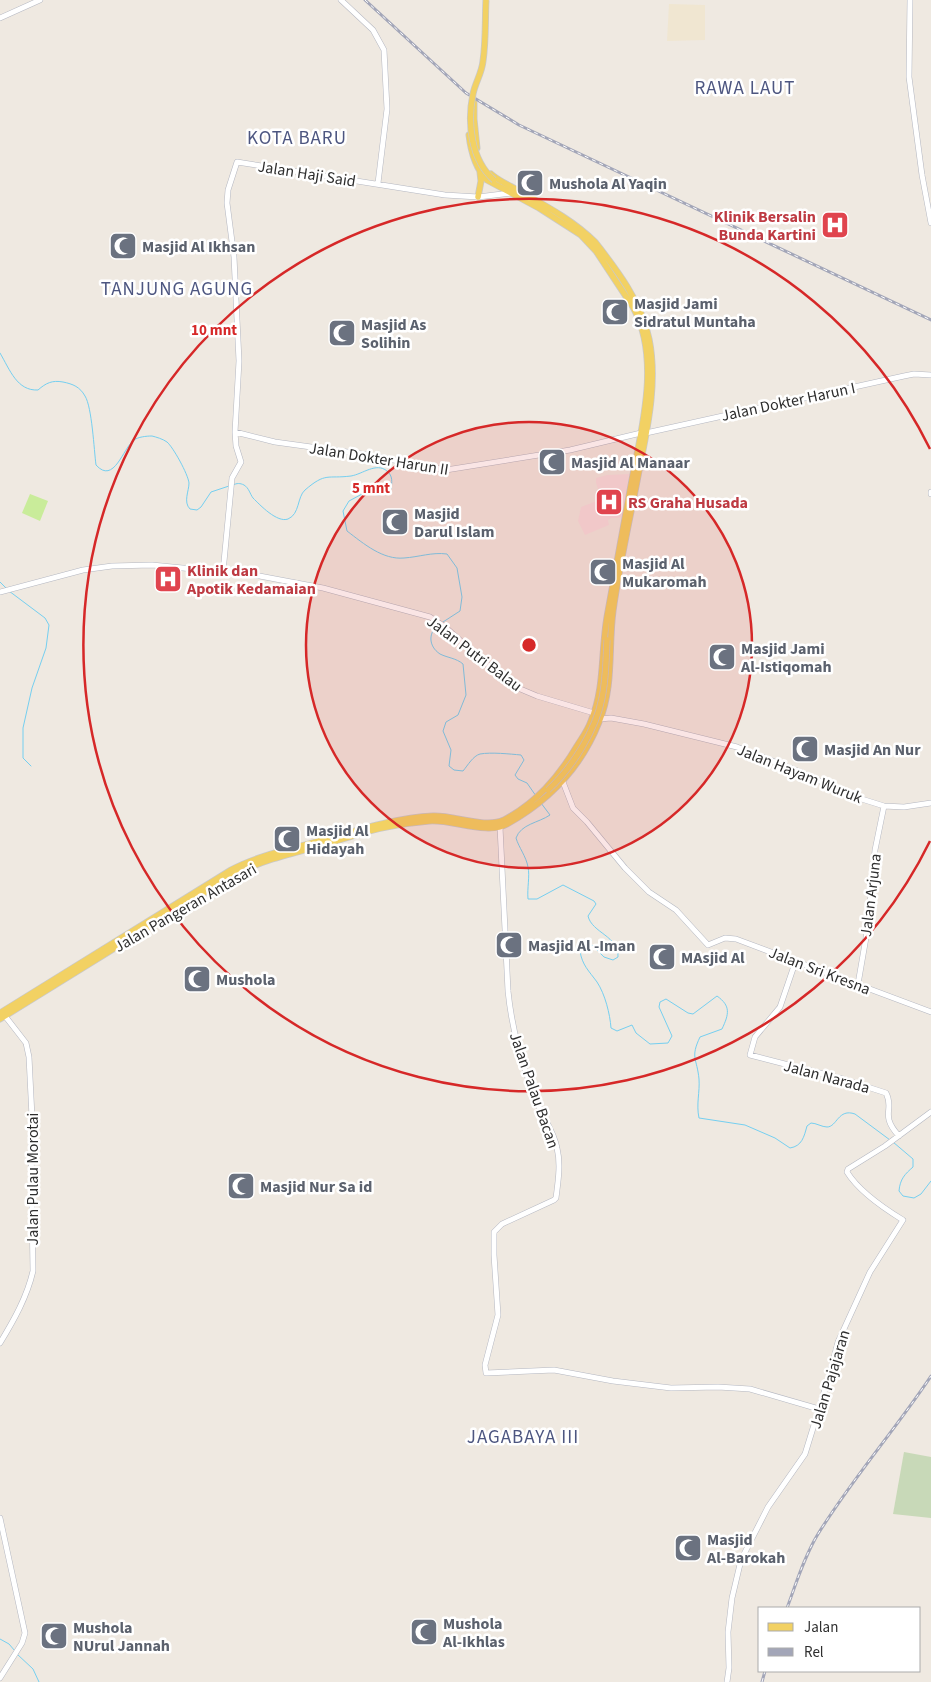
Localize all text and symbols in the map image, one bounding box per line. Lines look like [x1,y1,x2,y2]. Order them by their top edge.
district label: RAWA LAUT [695,75,795,102]
district label: KOTA BARU [247,125,347,152]
street label: Jalan Haji Said [256,155,357,193]
mosque icon: Mushola Al Yaqin [515,168,545,198]
place label: Mushola Al Yaqin [549,173,667,195]
place label: Klinik Bersalin Bunda Kartini [714,206,816,246]
hospital icon: Klinik Bersalin Bunda Kartini [820,210,850,240]
mosque icon: Masjid Al Ikhsan [108,231,138,261]
place label: Masjid Al Ikhsan [142,236,255,258]
district label: TANJUNG AGUNG [101,276,253,303]
place label: Masjid Jami Sidratul Muntaha [634,293,756,333]
mosque icon: Masjid Jami Sidratul Muntaha [600,297,630,327]
place label: Masjid As Solihin [361,314,426,354]
mosque icon: Masjid As Solihin [327,318,357,348]
text: 10 mnt [191,320,237,341]
street label: Jalan Dokter Harun I [719,377,857,427]
street label: Jalan Dokter Harun II [308,437,450,481]
mosque icon: Masjid Al Manaar [537,447,567,477]
place label: Masjid Al Manaar [571,452,691,474]
text: 5 mnt [352,478,390,499]
hospital icon: RS Graha Husada [594,487,624,517]
place label: RS Graha Husada [628,492,748,514]
place label: Masjid Darul Islam [414,503,494,543]
mosque icon: Masjid Darul Islam [380,507,410,537]
place label: Masjid Al Mukaromah [622,553,707,593]
mosque icon: Masjid Al Mukaromah [588,557,618,587]
place label: Klinik dan Apotik Kedamaian [186,560,316,600]
hospital icon: Klinik dan Apotik Kedamaian [153,564,183,594]
street label: Jalan Putri Balau [422,611,527,697]
centre of rings [520,636,538,654]
place label: Masjid Jami Al-Istiqomah [740,638,832,678]
mosque icon: Masjid Jami Al-Istiqomah [707,642,737,672]
mosque icon: Masjid An Nur [790,734,820,764]
street label: Jalan Hayam Wuruk [734,739,866,809]
place label: Masjid An Nur [824,739,921,761]
place label: Masjid Al Hidayah [306,820,369,860]
mosque icon: Masjid Al Hidayah [272,824,302,854]
street label: Jalan Arjuna [855,852,887,938]
street label: Jalan Pangeran Antasari [110,858,261,958]
mosque icon: Masjid Al -Iman [494,930,524,960]
place label: Masjid Al -Iman [528,935,635,957]
street label: Jalan Sri Kresna [766,941,874,1000]
mosque icon: MAsjid Al [647,942,677,972]
place label: MAsjid Al [681,947,745,969]
mosque icon: Mushola [182,964,212,994]
place label: Mushola [216,969,275,991]
street label: Jalan Palau Bacan [504,1029,564,1151]
street label: Jalan Narada [781,1055,872,1099]
street label: Jalan Pulau Morotai [22,1113,44,1245]
mosque icon: Masjid Nur Sa id [226,1171,256,1201]
place label: Masjid Nur Sa id [260,1176,372,1198]
street label: Jalan Pajajaran [804,1327,855,1431]
district label: JAGABAYA III [467,1424,579,1451]
place label: Masjid Al-Barokah [706,1529,785,1569]
mosque icon: Masjid Al-Barokah [673,1533,703,1563]
legend [758,1607,921,1672]
place label: Mushola Al-Ikhlas [442,1613,505,1653]
place label: Mushola NUrul Jannah [73,1617,170,1657]
mosque icon: Mushola Al-Ikhlas [409,1617,439,1647]
text: Jalan [804,1617,838,1638]
mosque icon: Mushola NUrul Jannah [39,1621,69,1651]
text: Rel [804,1642,824,1663]

